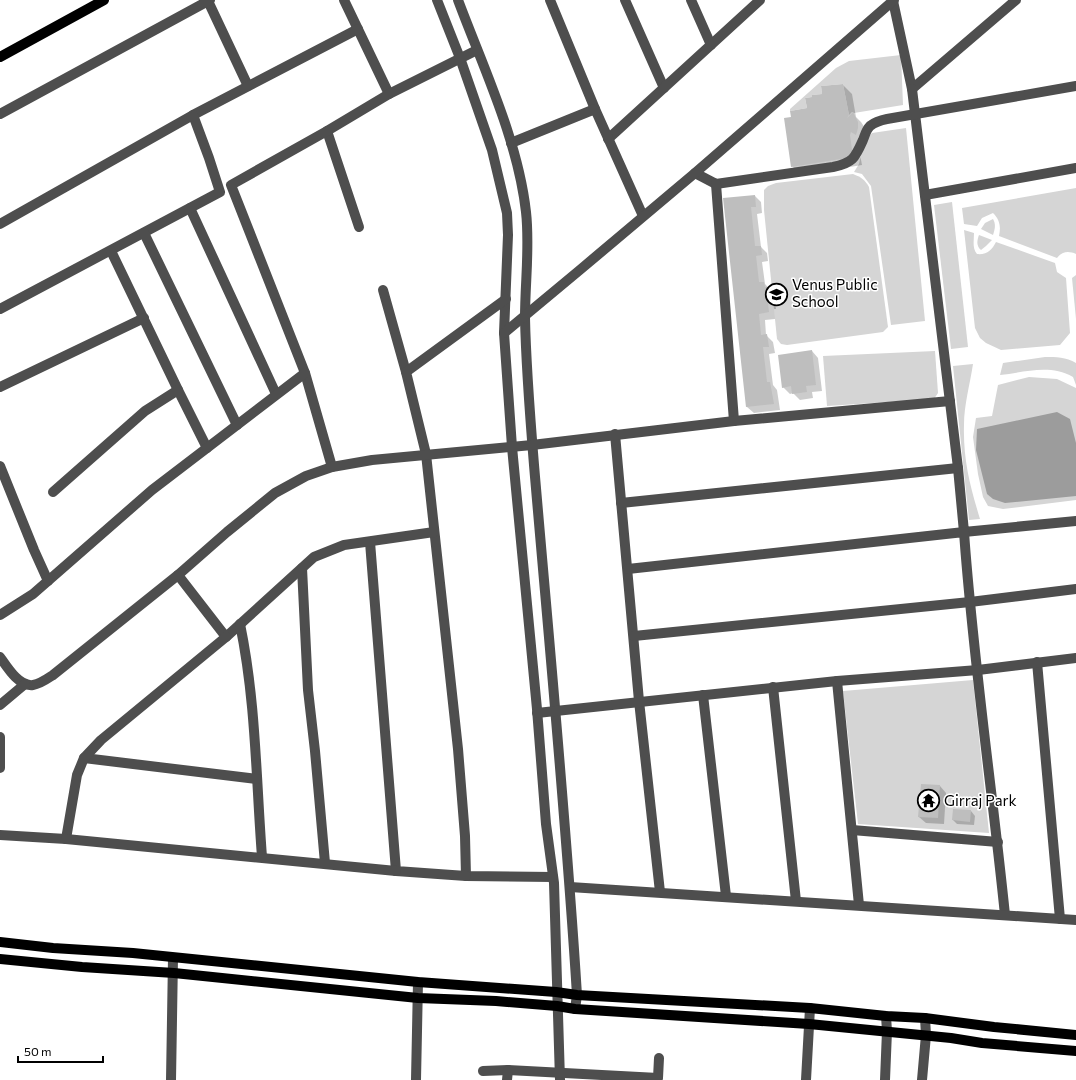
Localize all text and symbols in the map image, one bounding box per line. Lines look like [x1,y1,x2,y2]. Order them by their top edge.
place label: Venus Public School [792,275,878,310]
school or university icon: Venus Public School [763,281,789,307]
temple icon: Girraj Park [916,788,942,814]
place label: Girraj Park [944,791,1017,809]
scale bar [18,1038,103,1064]
text: 50 m [24,1044,52,1058]

